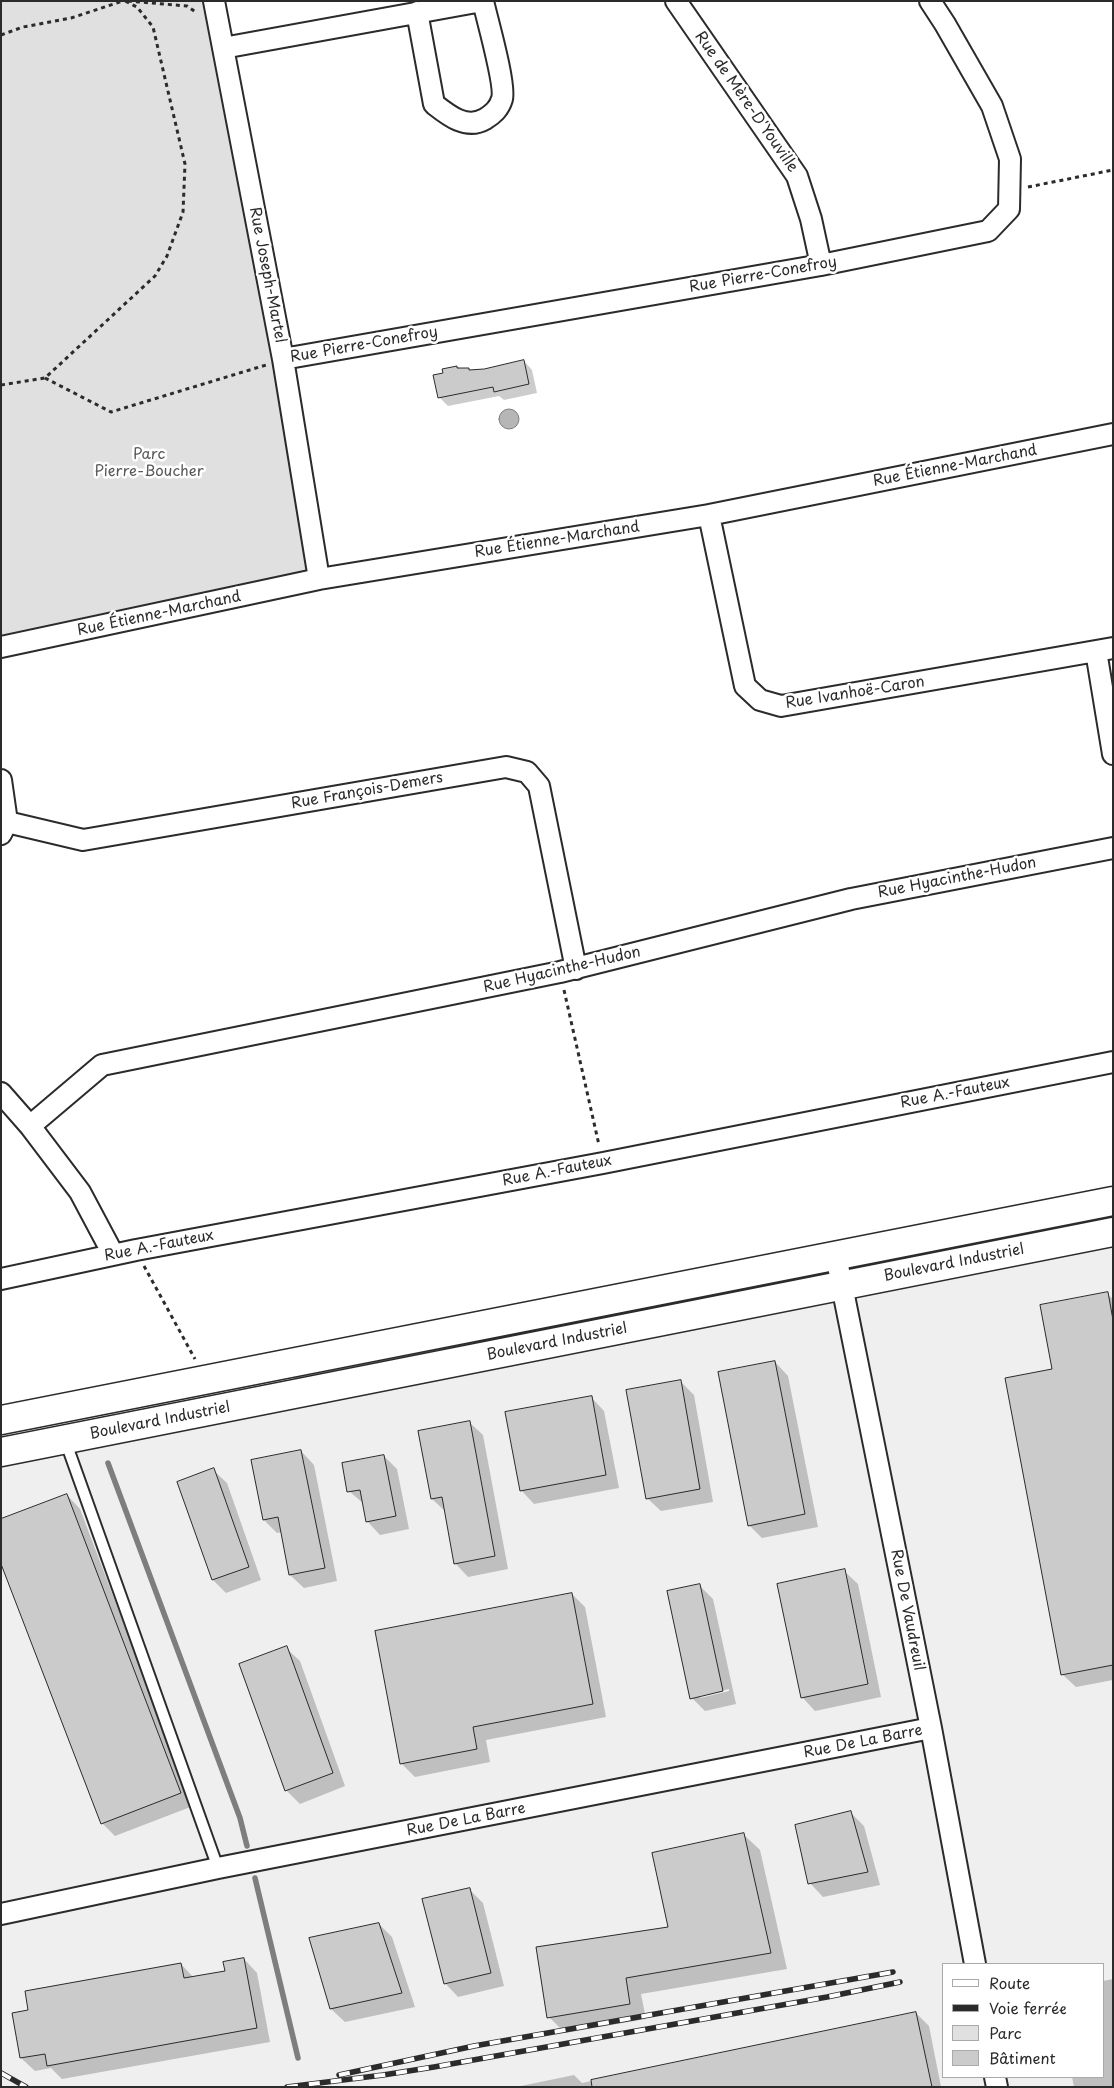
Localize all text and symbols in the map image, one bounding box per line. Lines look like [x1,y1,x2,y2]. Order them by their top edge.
street label: Rue de Mère-D'Youville [691,28,801,176]
street label: Rue Joseph-Martel [245,206,289,344]
street label: Rue Pierre-Conefroy [688,253,838,297]
street label: Rue Pierre-Conefroy [289,323,439,367]
street label: Rue Étienne-Marchand [871,441,1039,491]
park label: Parc Pierre-Boucher [94,446,204,481]
street label: Rue Étienne-Marchand [473,518,641,562]
street label: Rue Étienne-Marchand [76,588,242,640]
street label: Rue Ivanhoë-Caron [784,673,926,713]
street label: Rue François-Demers [290,769,444,813]
street label: Rue Hyacinthe-Hudon [876,854,1038,902]
street label: Rue Hyacinthe-Hudon [482,943,642,997]
street label: Rue A.-Fauteux [899,1074,1011,1112]
street label: Rue A.-Fauteux [501,1152,613,1190]
street label: Rue A.-Fauteux [103,1227,215,1265]
street label: Boulevard Industriel [882,1241,1026,1285]
street label: Boulevard Industriel [485,1320,629,1364]
street label: Boulevard Industriel [88,1399,232,1443]
street label: Rue De Vaudreuil [886,1548,928,1672]
street label: Rue De La Barre [802,1722,924,1762]
street label: Rue De La Barre [405,1800,527,1840]
legend [942,1963,1104,2078]
text: Route [989,1971,1030,1994]
text: Voie ferrée [989,1996,1067,2019]
text: Parc [989,2021,1022,2044]
text: Bâtiment [989,2046,1056,2069]

